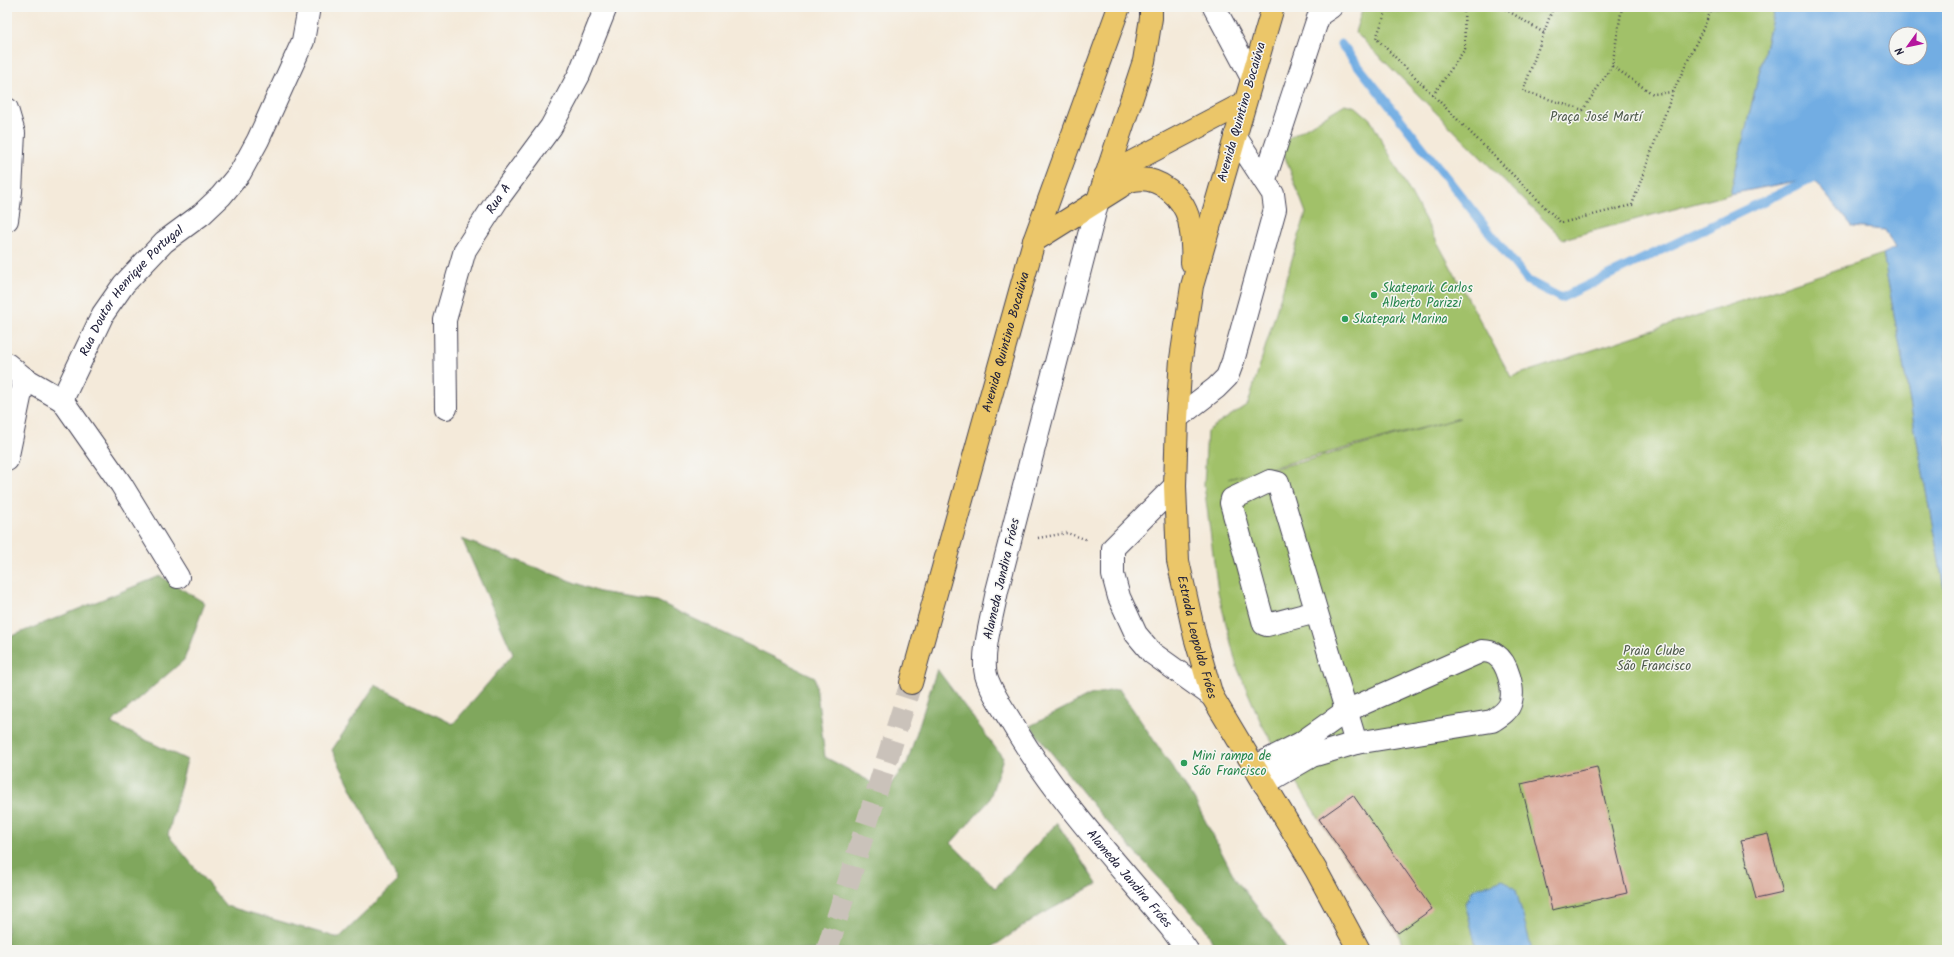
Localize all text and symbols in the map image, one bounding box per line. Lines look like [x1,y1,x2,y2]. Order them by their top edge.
north arrow [1888,26,1928,66]
street label: Avenida Quintino Bocaiúva [1212,40,1272,184]
text: N [1891,43,1910,59]
park label: Praça José Martí [1550,107,1644,128]
street label: Rua A [480,179,516,218]
street label: Rua Doutor Henrique Portugal [74,220,188,360]
street label: Avenida Quintino Bocaiúva [976,269,1035,415]
place label: Skatepark Carlos Alberto Parizzi [1382,278,1473,314]
marker: Skatepark Carlos Alberto Parizzi [1369,290,1379,300]
place label: Skatepark Marina [1353,309,1448,330]
marker: Skatepark Marina [1340,314,1350,324]
street label: Alameda Jandira Fróes [978,516,1026,642]
street label: Estrada Leopoldo Fróes [1171,573,1223,702]
park label: Praia Clube São Francisco [1617,641,1691,677]
place label: Mini rampa de São Francisco [1192,746,1271,782]
marker: Mini rampa de São Francisco [1179,758,1189,768]
street label: Alameda Jandira Fróes [1081,825,1178,933]

